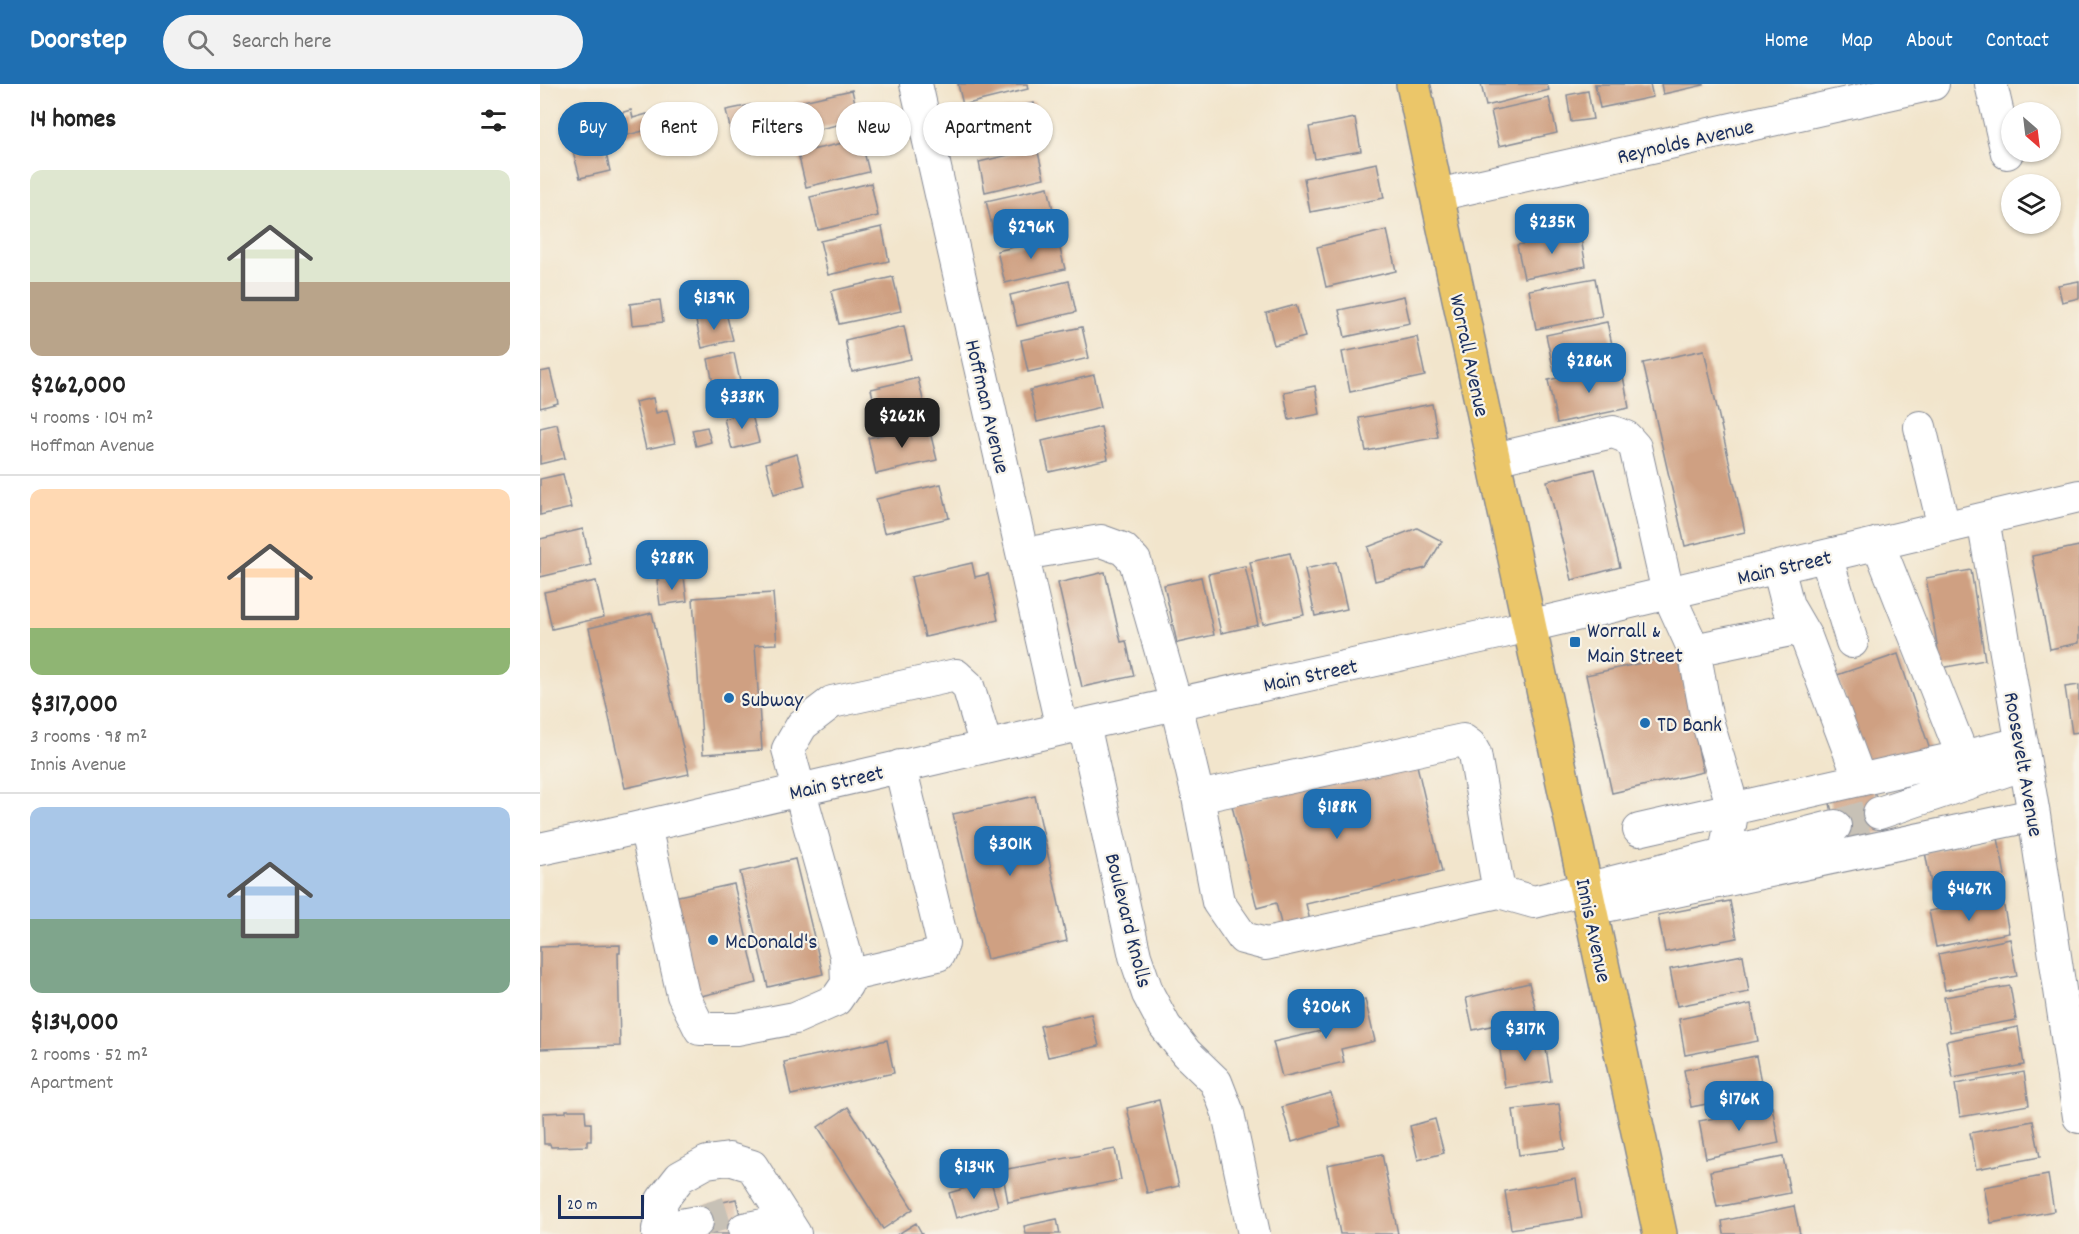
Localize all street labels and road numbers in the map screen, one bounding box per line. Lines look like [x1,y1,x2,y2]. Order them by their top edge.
street label: Reynolds Avenue [1614,113,1757,174]
street label: Worrall Avenue [1439,291,1496,420]
street label: Hoffman Avenue [955,337,1016,477]
street label: Main Street [1735,544,1835,595]
street label: Main Street [1261,652,1361,703]
street label: Roosevelt Avenue [1994,690,2050,840]
street label: Main Street [787,759,887,810]
street label: Boulevard Knolls [1095,850,1158,991]
street label: Innis Avenue [1565,876,1618,986]

